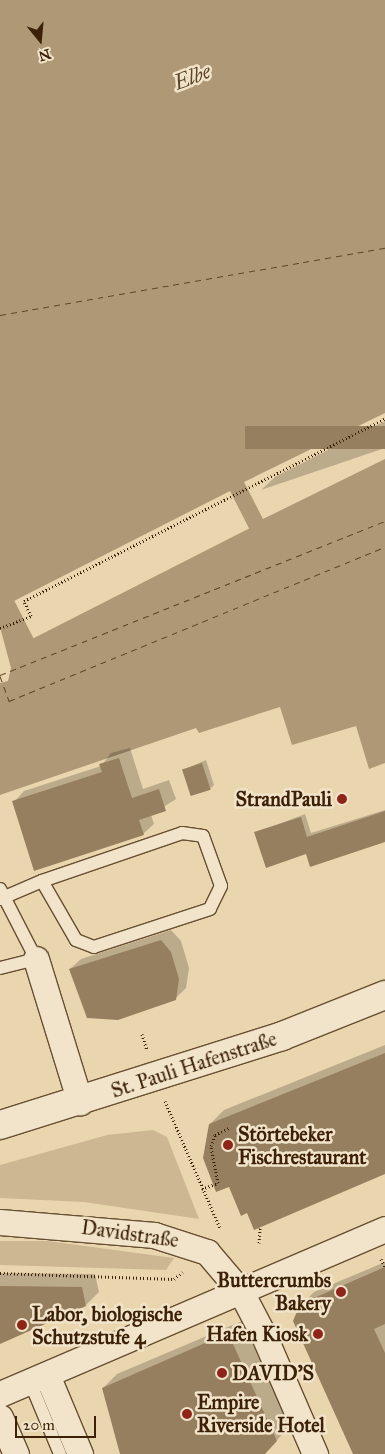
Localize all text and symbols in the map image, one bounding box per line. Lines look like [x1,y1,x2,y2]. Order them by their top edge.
north arrow [15,15,65,65]
text: N [36,45,53,65]
water label: Elbe [170,59,214,95]
place label: StrandPauli [236,787,332,811]
marker: StrandPauli [336,793,348,805]
street label: St. Pauli Hafenstraße [108,1027,280,1103]
place label: Störtebeker Fischrestaurant [238,1122,366,1169]
marker: Störtebeker Fischrestaurant [222,1139,234,1151]
street label: Davidstraße [80,1215,180,1253]
place label: Buttercrumbs Bakery [217,1268,331,1315]
marker: Buttercrumbs Bakery [335,1286,347,1298]
place label: Labor, biologische Schutzstufe 4 [32,1302,182,1349]
marker: Labor, biologische Schutzstufe 4 [16,1319,28,1331]
place label: Hafen Kiosk [206,1322,308,1346]
marker: Hafen Kiosk [312,1328,324,1340]
place label: DAVID'S [232,1361,314,1385]
marker: DAVID'S [216,1367,228,1379]
place label: Empire Riverside Hotel [197,1390,325,1437]
scale bar [18,1406,99,1438]
marker: Empire Riverside Hotel [181,1408,193,1420]
text: 20 m [23,1416,55,1434]

